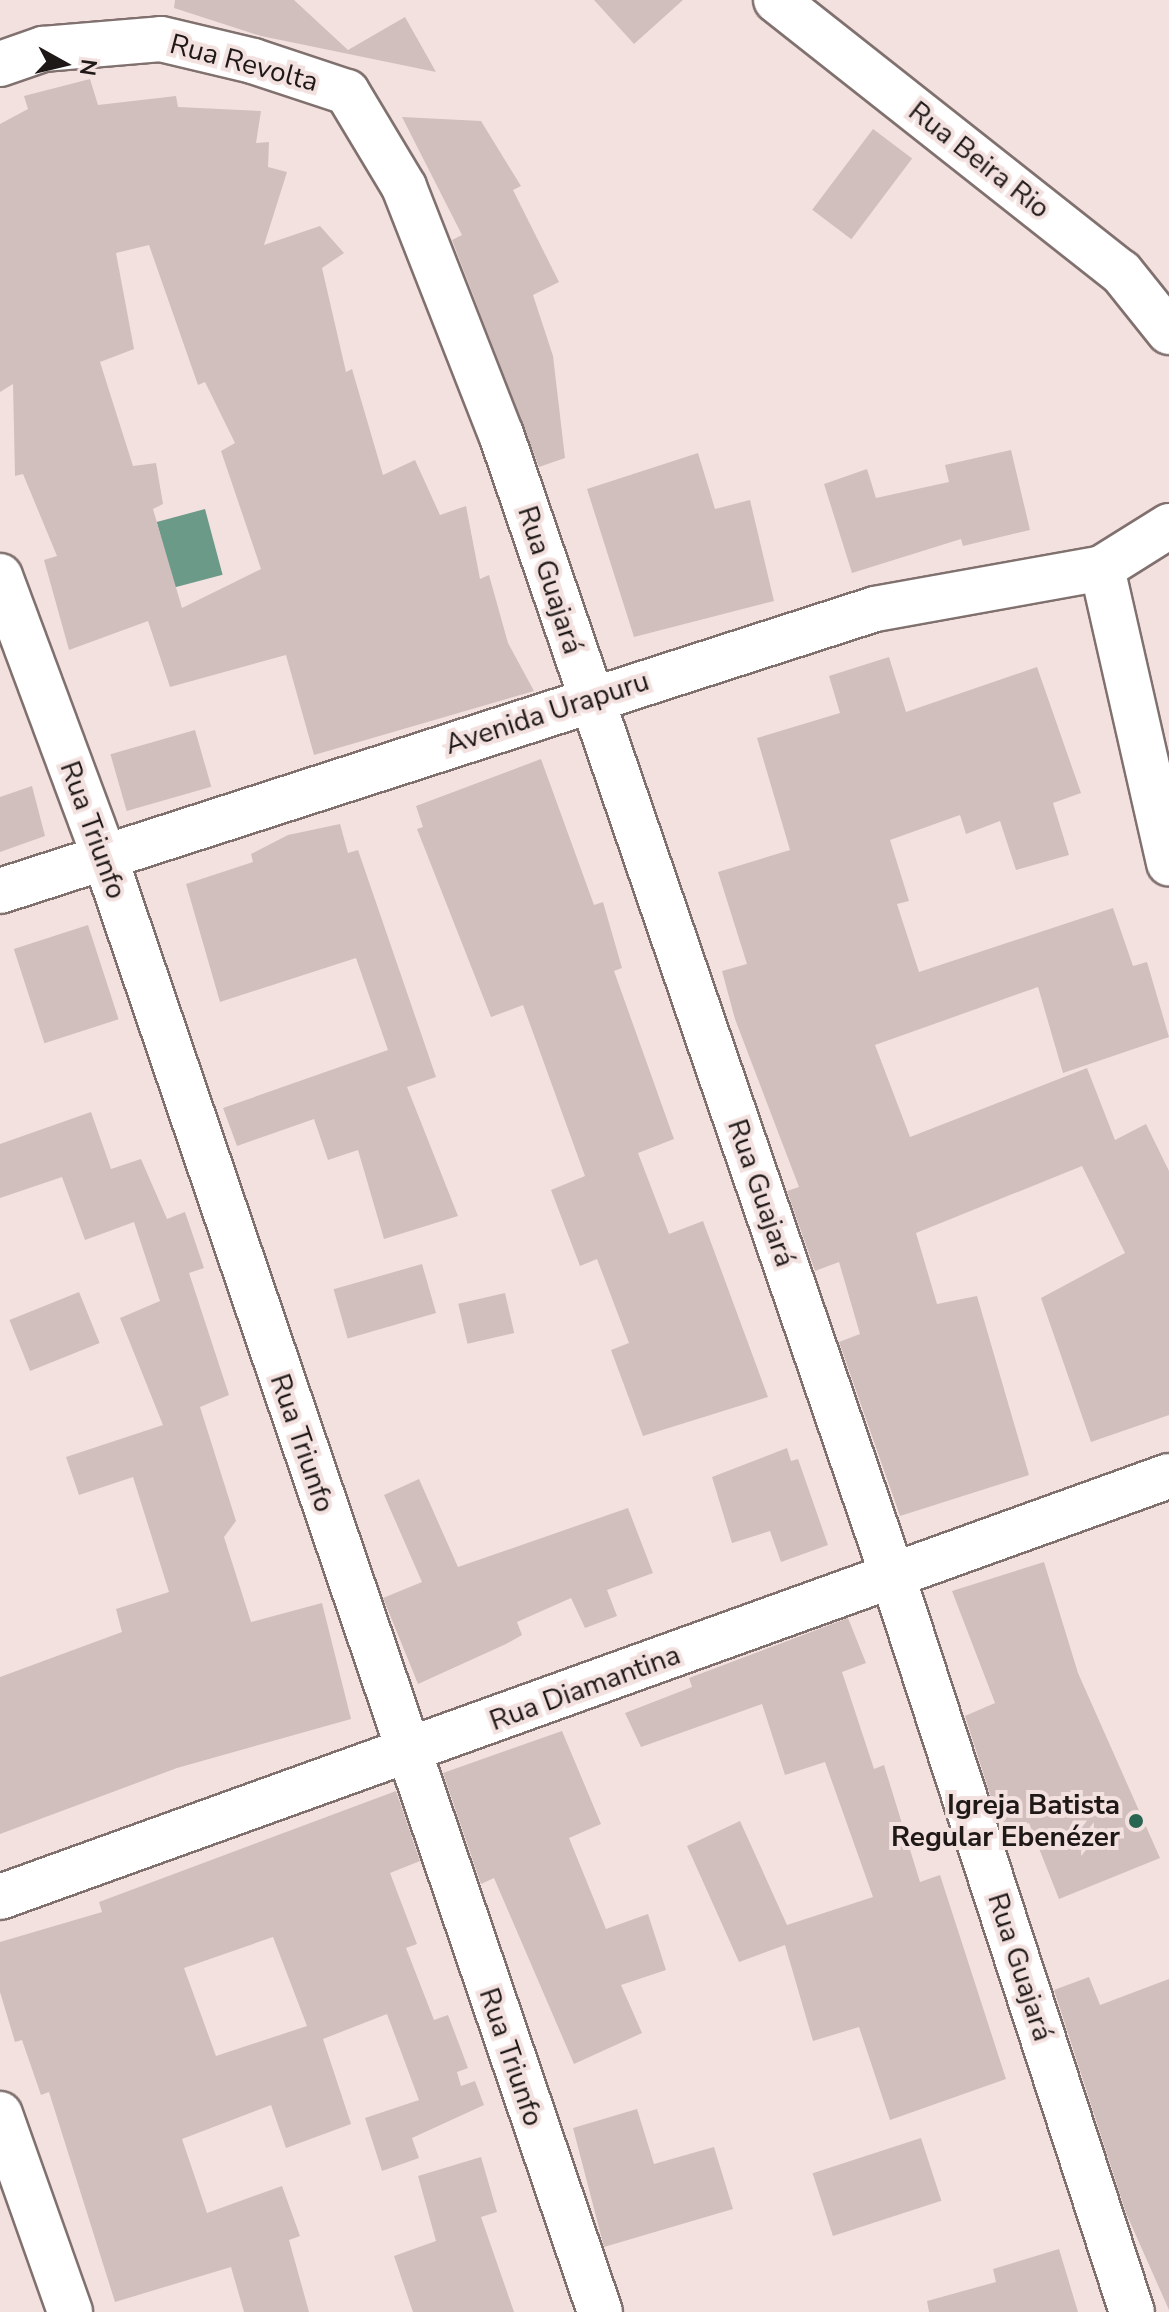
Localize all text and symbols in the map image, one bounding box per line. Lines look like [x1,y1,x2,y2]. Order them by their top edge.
north arrow [24,24,104,104]
street label: Rua Revolta [166,27,322,99]
text: N [72,57,104,78]
street label: Rua Beira Rio [902,95,1056,225]
street label: Rua Guajará [510,502,590,658]
street label: Avenida Urapuru [441,664,653,762]
street label: Rua Triunfo [53,757,133,903]
street label: Rua Guajará [720,1115,802,1271]
street label: Rua Triunfo [263,1370,341,1516]
street label: Rua Diamantina [485,1638,685,1738]
place label: Igreja Batista Regular Ebenézer [891,1788,1120,1854]
marker: Igreja Batista Regular Ebenézer [1127,1812,1145,1830]
street label: Rua Guajará [980,1889,1060,2045]
street label: Rua Triunfo [472,1984,550,2130]

